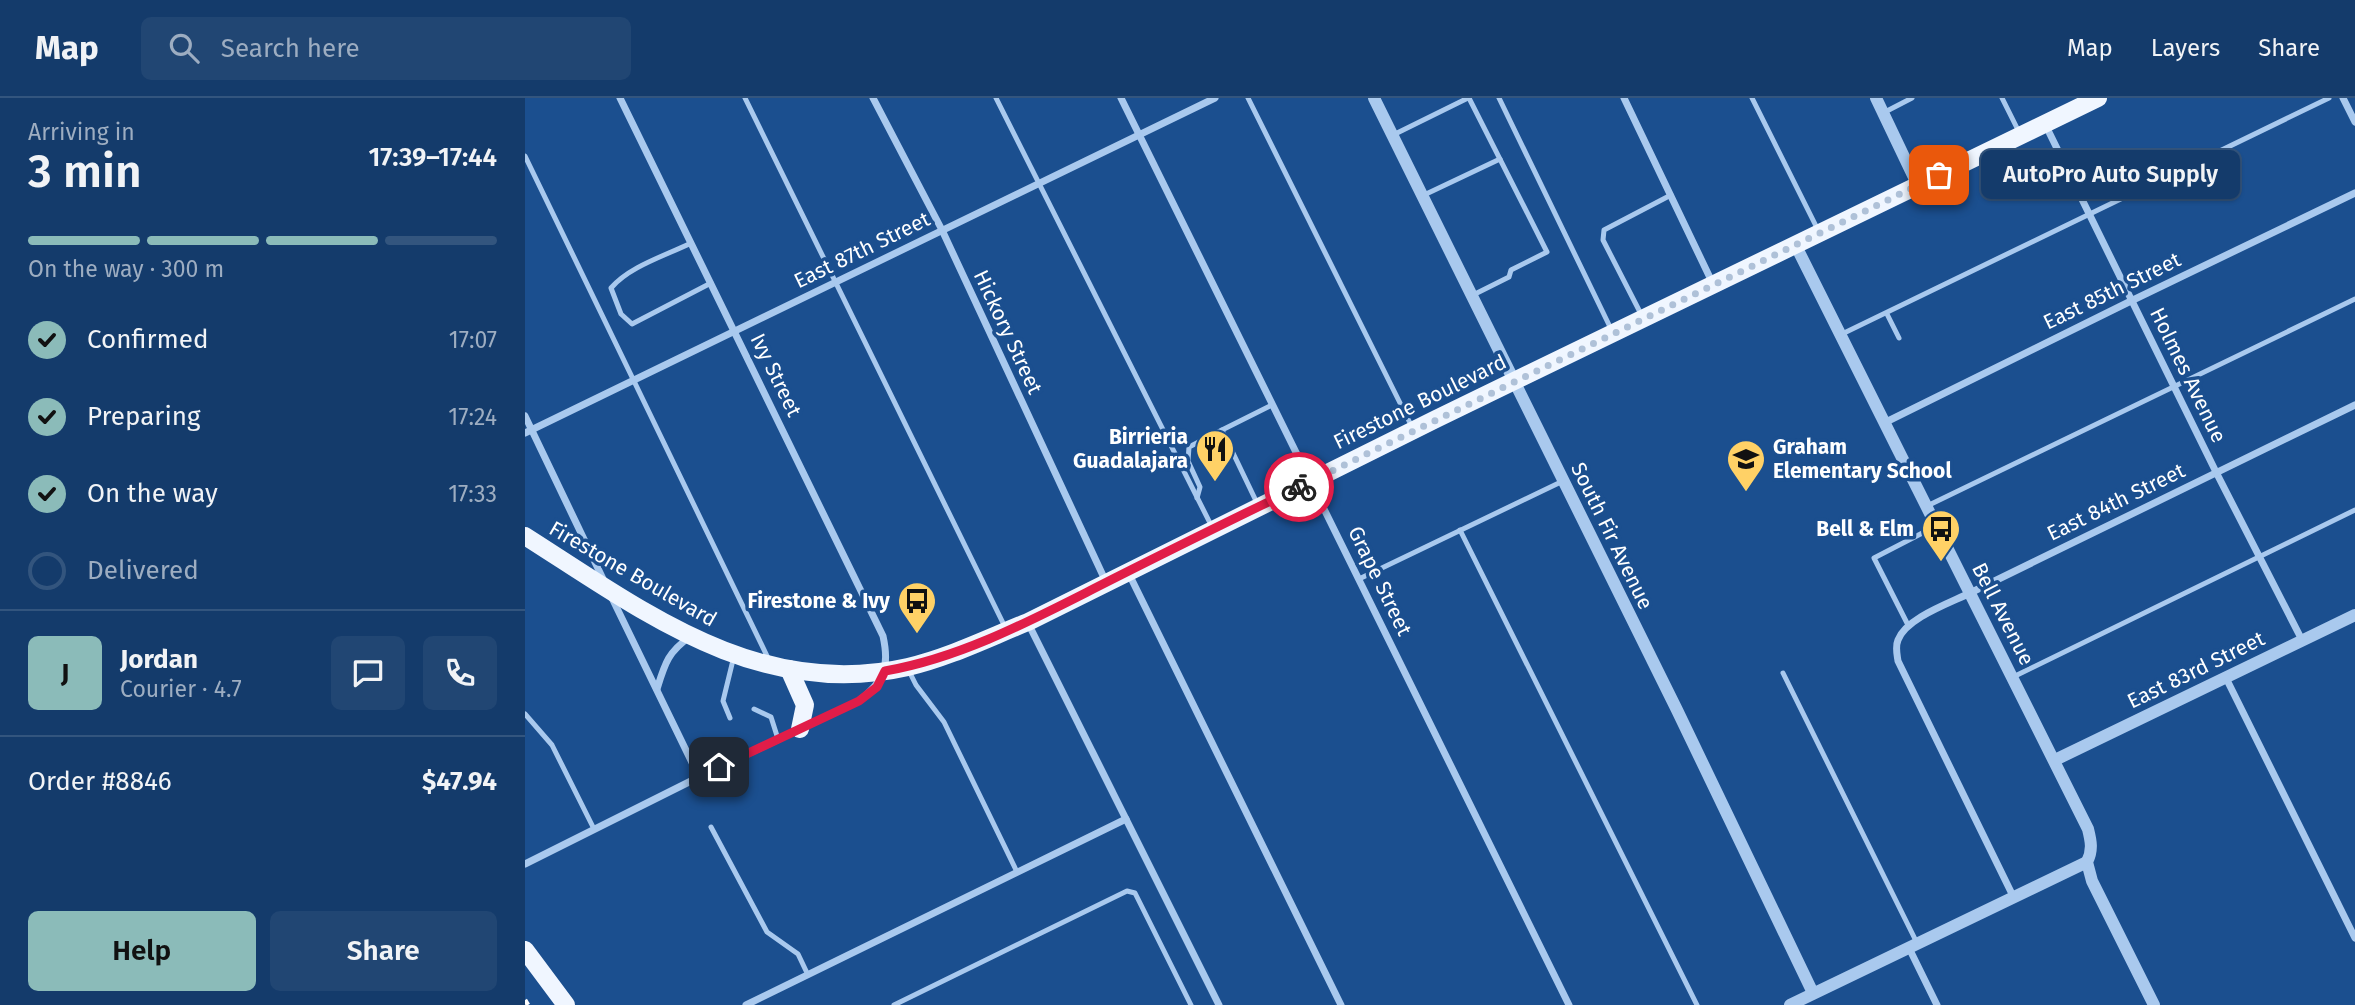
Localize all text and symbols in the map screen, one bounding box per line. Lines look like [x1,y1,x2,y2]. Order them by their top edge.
search box [141,17,631,80]
text: Map [35,28,99,68]
icon: search [165,29,203,67]
text: Search here [221,33,360,64]
text: Map [2067,34,2113,62]
text: Layers [2151,34,2220,62]
text: Share [2258,34,2320,62]
text: Arriving in [28,118,135,146]
text: 17:39–17:44 [368,142,497,173]
text: 3 min [28,144,142,199]
pin [1909,145,1969,205]
callout: AutoPro Auto Supply [1981,150,2240,200]
icon: bag [1920,156,1958,194]
text: AutoPro Auto Supply [2003,160,2218,188]
street label: East 87th Street [790,206,935,294]
street label: East 85th Street [2039,246,2185,335]
text: On the way · 300 m [28,255,224,283]
street label: Hickory Street [968,266,1048,399]
street label: Holmes Avenue [2144,303,2232,447]
icon: check [28,321,66,359]
text: Confirmed [87,324,208,355]
text: 17:07 [449,326,497,354]
street label: Ivy Street [745,329,807,421]
street label: Firestone Boulevard [1329,349,1511,455]
icon: check [28,398,66,436]
text: Preparing [87,401,200,432]
text: 17:24 [448,403,497,431]
place label: Birrieria Guadalajara [1073,424,1188,474]
restaurant icon: Birrieria Guadalajara [1194,428,1236,483]
place label: Graham Elementary School [1773,434,1952,484]
school or university icon: Graham Elementary School [1725,438,1767,493]
courier [1264,452,1334,522]
street label: East 84th Street [2043,457,2190,547]
street label: South Fir Avenue [1565,458,1659,614]
icon: bike [1280,468,1318,506]
icon: check [28,475,66,513]
text: On the way [87,478,218,509]
text: 17:33 [448,480,497,508]
bus stop icon: Bell & Elm [1920,508,1962,563]
street label: Firestone Boulevard [545,515,721,633]
place label: Bell & Elm [1816,516,1914,542]
street label: Grape Street [1342,522,1418,640]
text: Delivered [87,555,199,586]
street label: Bell Avenue [1966,558,2040,670]
bus stop icon: Firestone & Ivy [896,580,938,635]
place label: Firestone & Ivy [748,588,890,614]
street label: East 83rd Street [2123,625,2269,715]
button: chat [331,636,405,710]
button: phone [423,636,497,710]
text: Jordan [120,644,198,675]
text: J [61,658,69,689]
text: Courier · 4.7 [120,675,242,703]
pin [689,737,749,797]
icon: home [700,748,738,786]
text: Order #8846 [28,766,172,797]
text: $47.94 [422,766,497,797]
button: Help [28,911,256,991]
button: Share [270,911,497,991]

